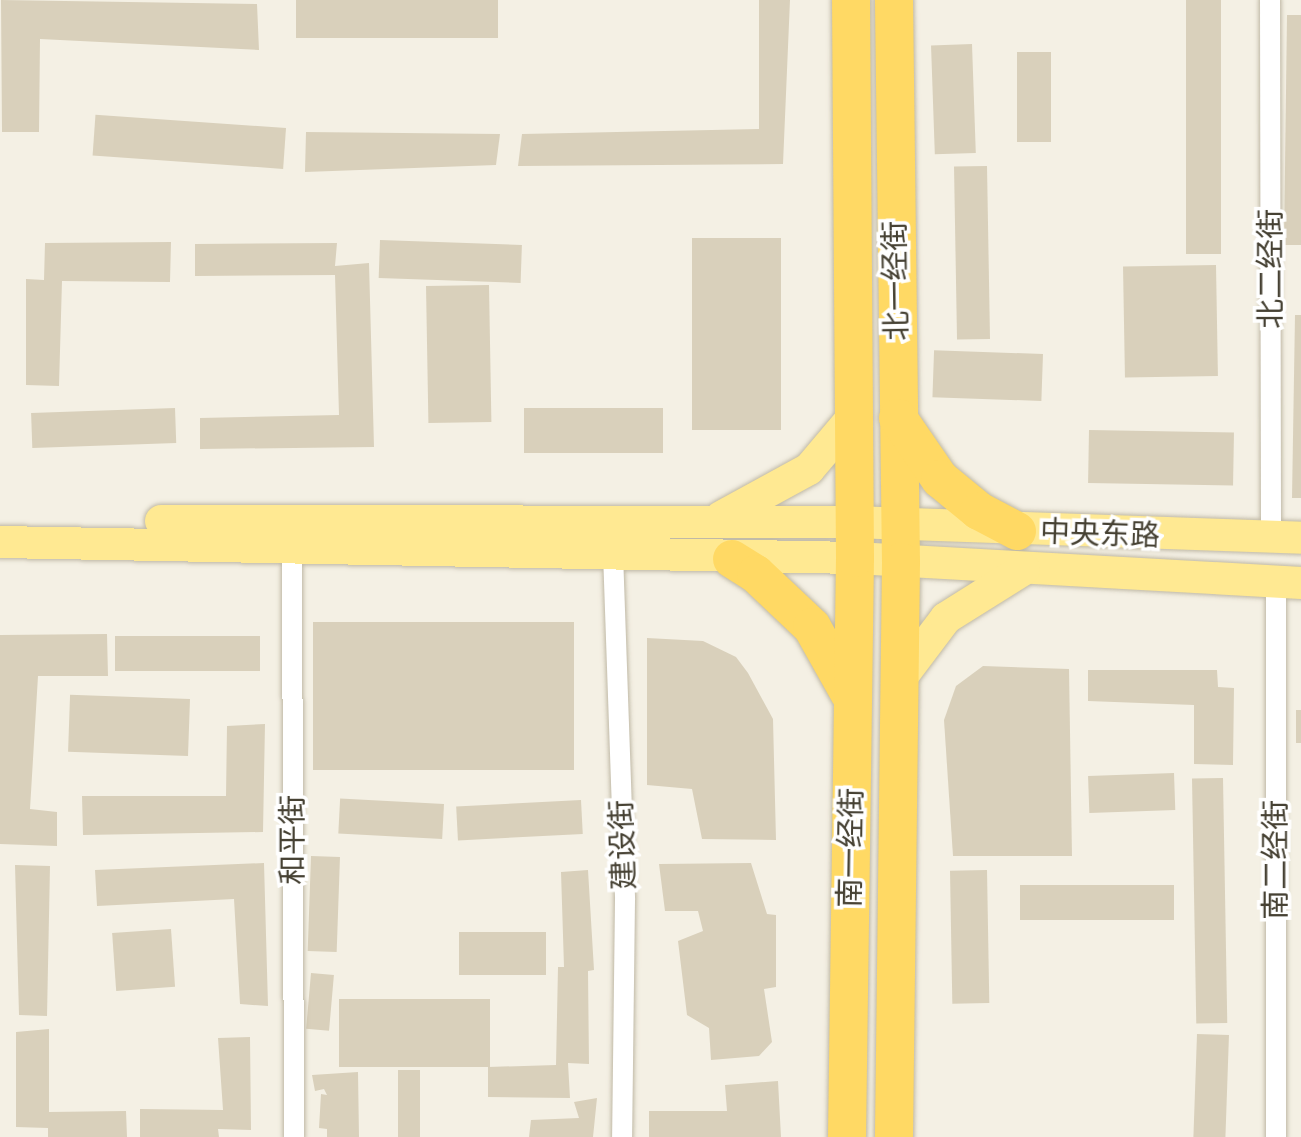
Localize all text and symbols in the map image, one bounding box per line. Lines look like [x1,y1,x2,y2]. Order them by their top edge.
street label: 北二经街 [1253,209,1289,329]
street label: 北一经街 [877,221,915,341]
street label: 中央东路 [1039,514,1161,554]
street label: 南一经街 [832,788,870,908]
street label: 和平街 [275,795,311,885]
street label: 建设街 [603,799,643,891]
street label: 南二经街 [1258,800,1294,920]

